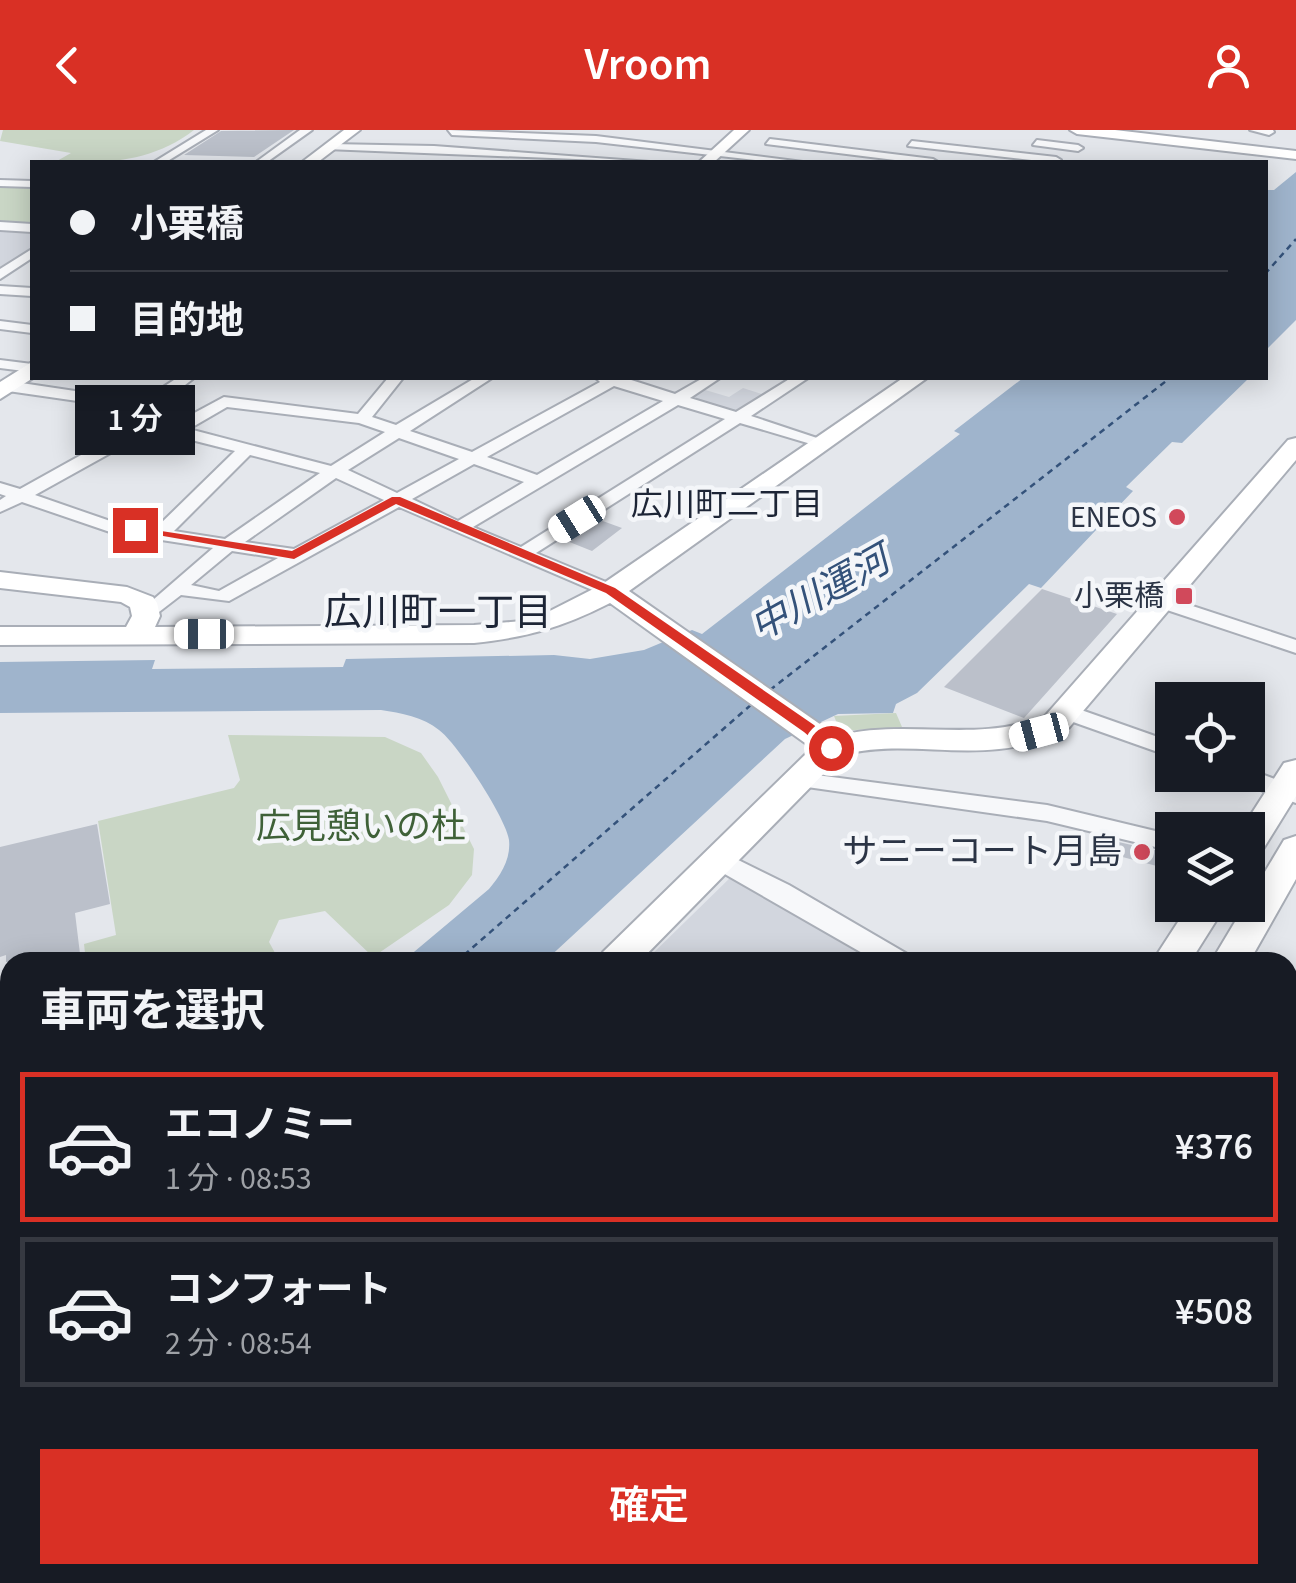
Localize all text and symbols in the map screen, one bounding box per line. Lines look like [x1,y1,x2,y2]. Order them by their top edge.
text: Vroom [585,33,711,97]
icon: back [40,38,95,93]
icon: person [1201,38,1256,93]
text: 小栗橋 [130,198,244,252]
text: 目的地 [130,294,244,348]
callout: 1 分 [75,385,195,455]
text: 1 分 [108,397,162,443]
district label: 広川町二丁目 [631,482,823,528]
car [544,490,610,548]
place label: ENEOS [1070,496,1157,539]
marker: ENEOS [1166,506,1188,528]
route end [113,508,158,553]
water label: 中川運河 [740,530,906,654]
place label: 小栗橋 [1074,575,1164,618]
marker: 小栗橋 [1173,585,1195,607]
district label: 広川町一丁目 [324,586,552,640]
car [174,619,234,649]
map controls [1155,682,1265,922]
button: locate [1155,682,1265,792]
car [1006,710,1072,754]
route start [809,726,854,771]
park label: 広見憩いの杜 [256,802,466,852]
button: layers [1155,812,1265,922]
place label: サニーコート月島 [842,827,1122,877]
marker: サニーコート月島 [1131,841,1153,863]
text: 車両を選択 [40,980,265,1044]
text: エコノミー [165,1098,355,1152]
icon: car [45,1102,135,1192]
text: ¥376 [1175,1120,1253,1174]
text: 1 分 · 08:53 [165,1156,312,1202]
text: コンフォート [165,1263,392,1317]
icon: car [45,1267,135,1357]
text: ¥508 [1175,1285,1253,1339]
text: 2 分 · 08:54 [165,1321,312,1367]
button: 確定 [40,1449,1258,1564]

